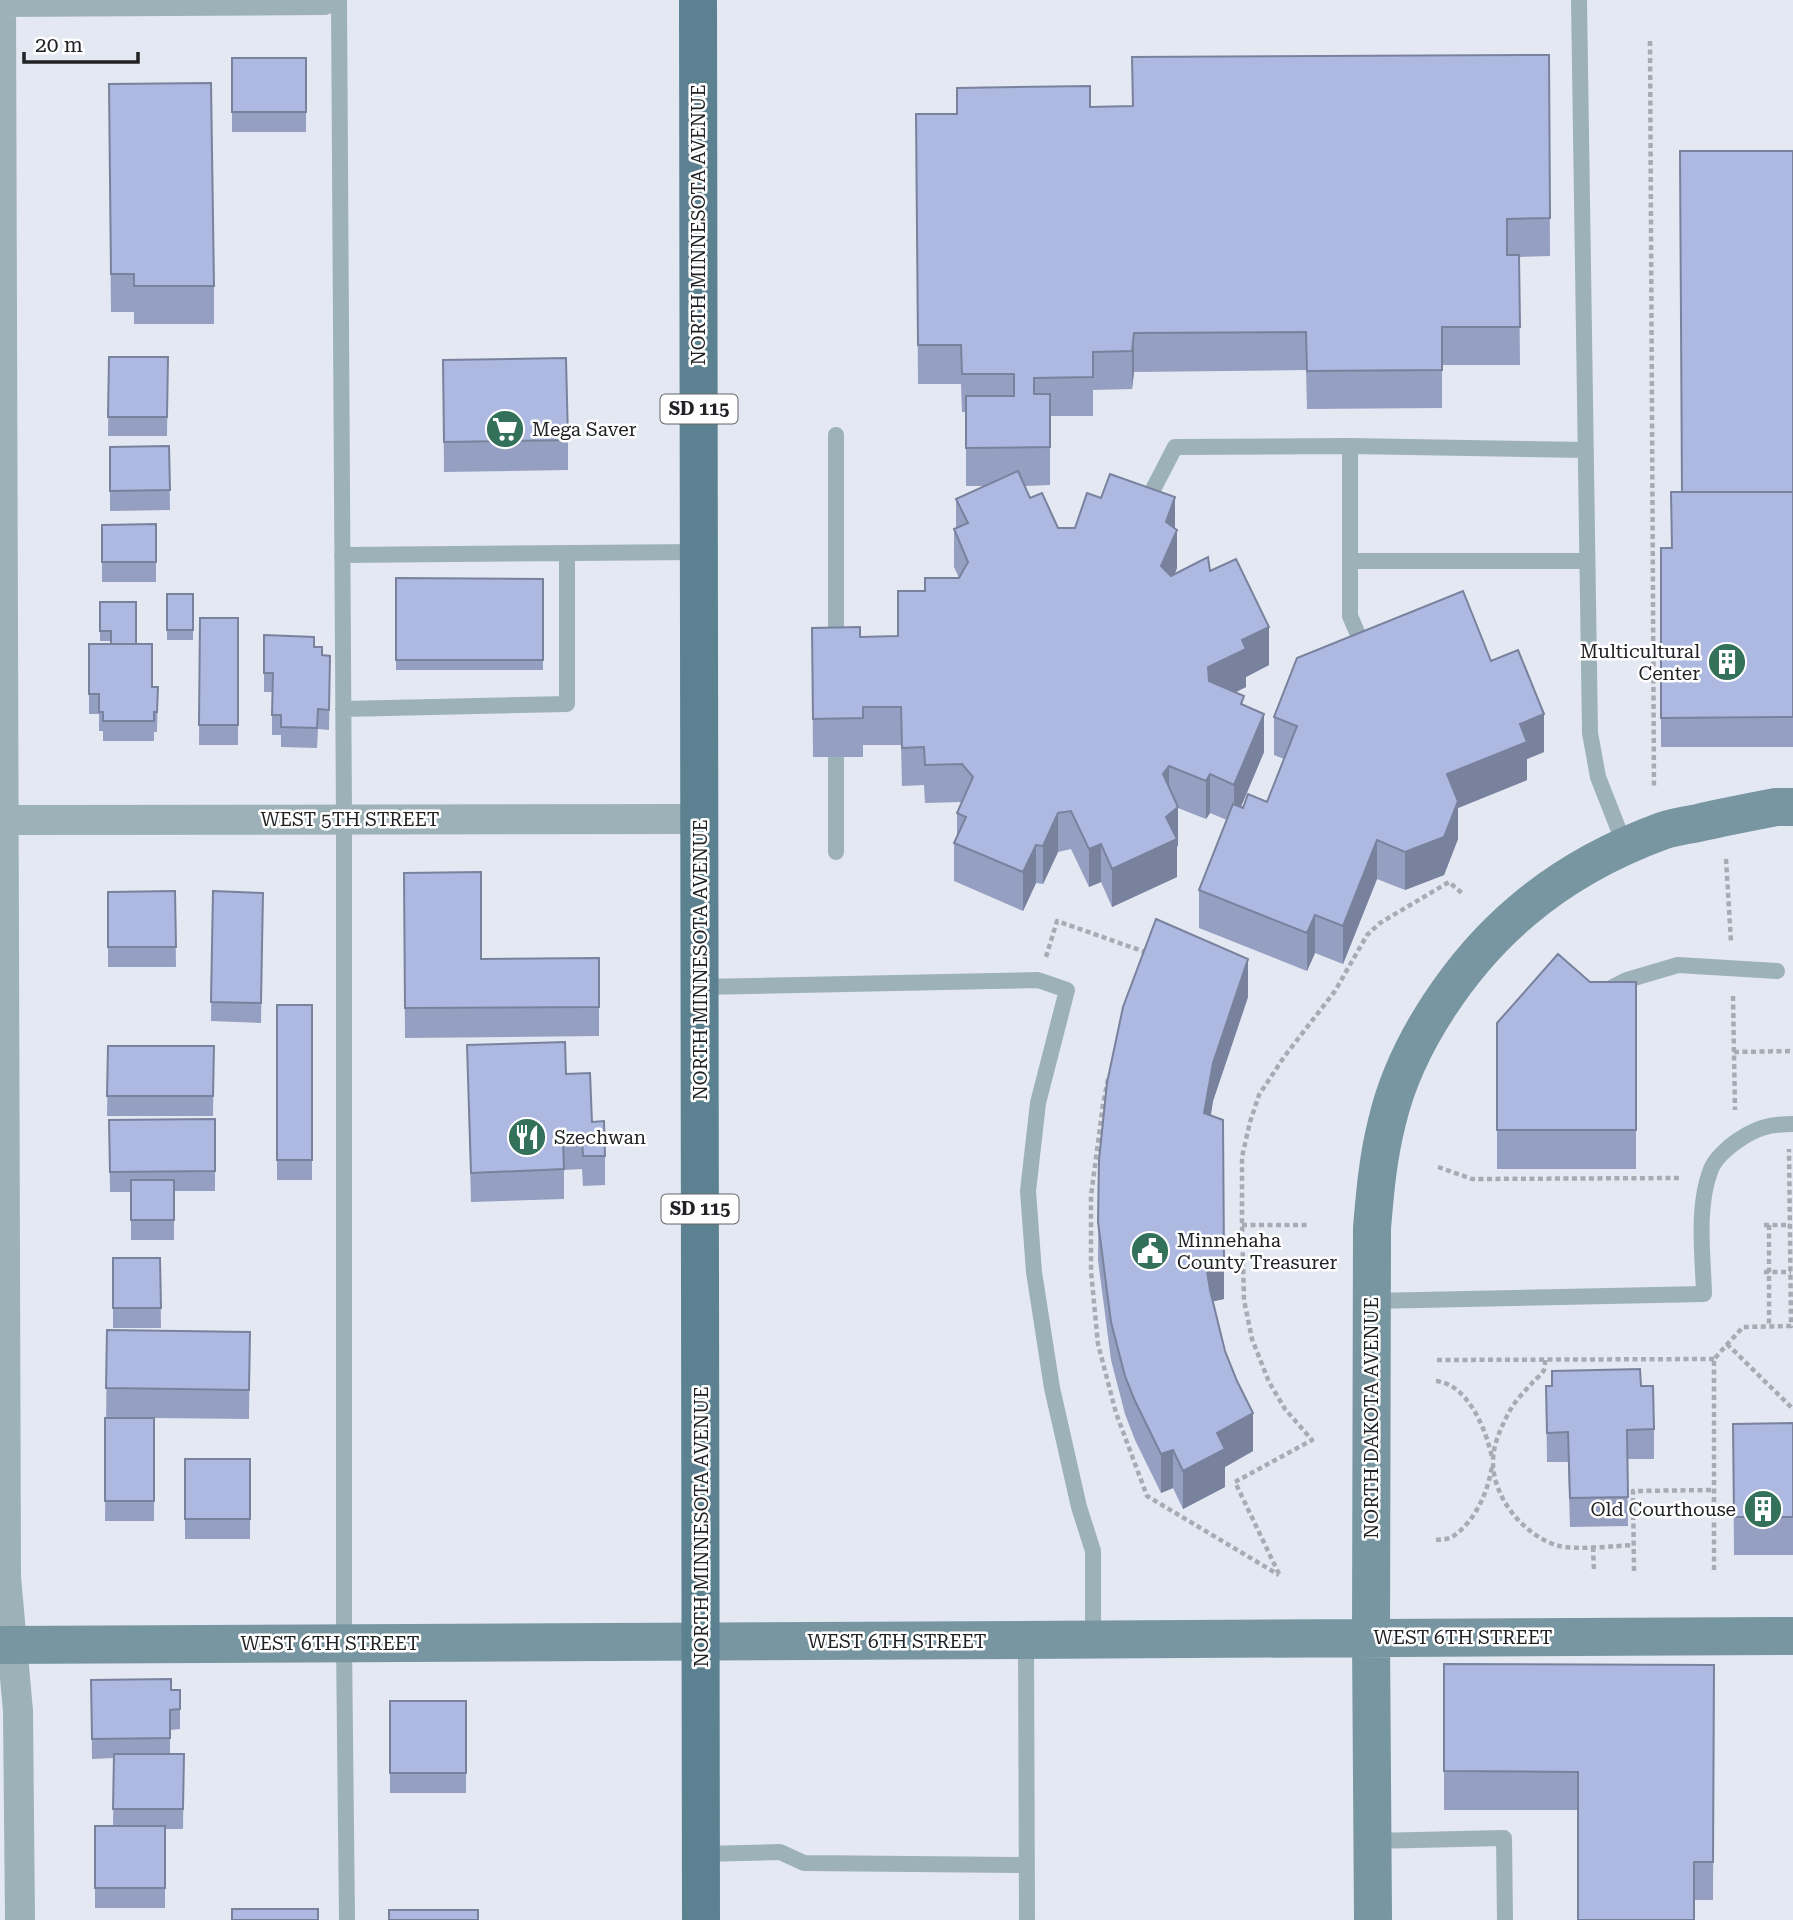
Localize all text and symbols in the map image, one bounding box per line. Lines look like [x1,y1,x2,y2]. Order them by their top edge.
scale bar [24,21,138,65]
text: 20 m [35,33,83,57]
street label: NORTH MINNESOTA AVENUE [687,84,710,366]
road number: SD 115 [660,394,738,424]
supermarket icon: Mega Saver [484,408,526,450]
place label: Mega Saver [532,418,637,441]
place label: Multicultural Center [1580,640,1700,685]
building icon: Multicultural Center [1706,641,1748,683]
street label: WEST 5TH STREET [261,808,439,831]
street label: NORTH MINNESOTA AVENUE [689,819,712,1101]
restaurant icon: Szechwan [506,1116,548,1158]
place label: Szechwan [554,1126,646,1149]
road number: SD 115 [662,1194,738,1224]
place label: Minnehaha County Treasurer [1177,1229,1337,1274]
public building icon: Minnehaha County Treasurer [1129,1230,1171,1272]
street label: NORTH DAKOTA AVENUE [1360,1297,1383,1539]
street label: NORTH MINNESOTA AVENUE [690,1386,713,1668]
building icon: Old Courthouse [1742,1488,1784,1530]
place label: Old Courthouse [1590,1498,1736,1521]
street label: WEST 6TH STREET [1374,1626,1552,1649]
street label: WEST 6TH STREET [808,1630,986,1653]
street label: WEST 6TH STREET [241,1632,419,1655]

